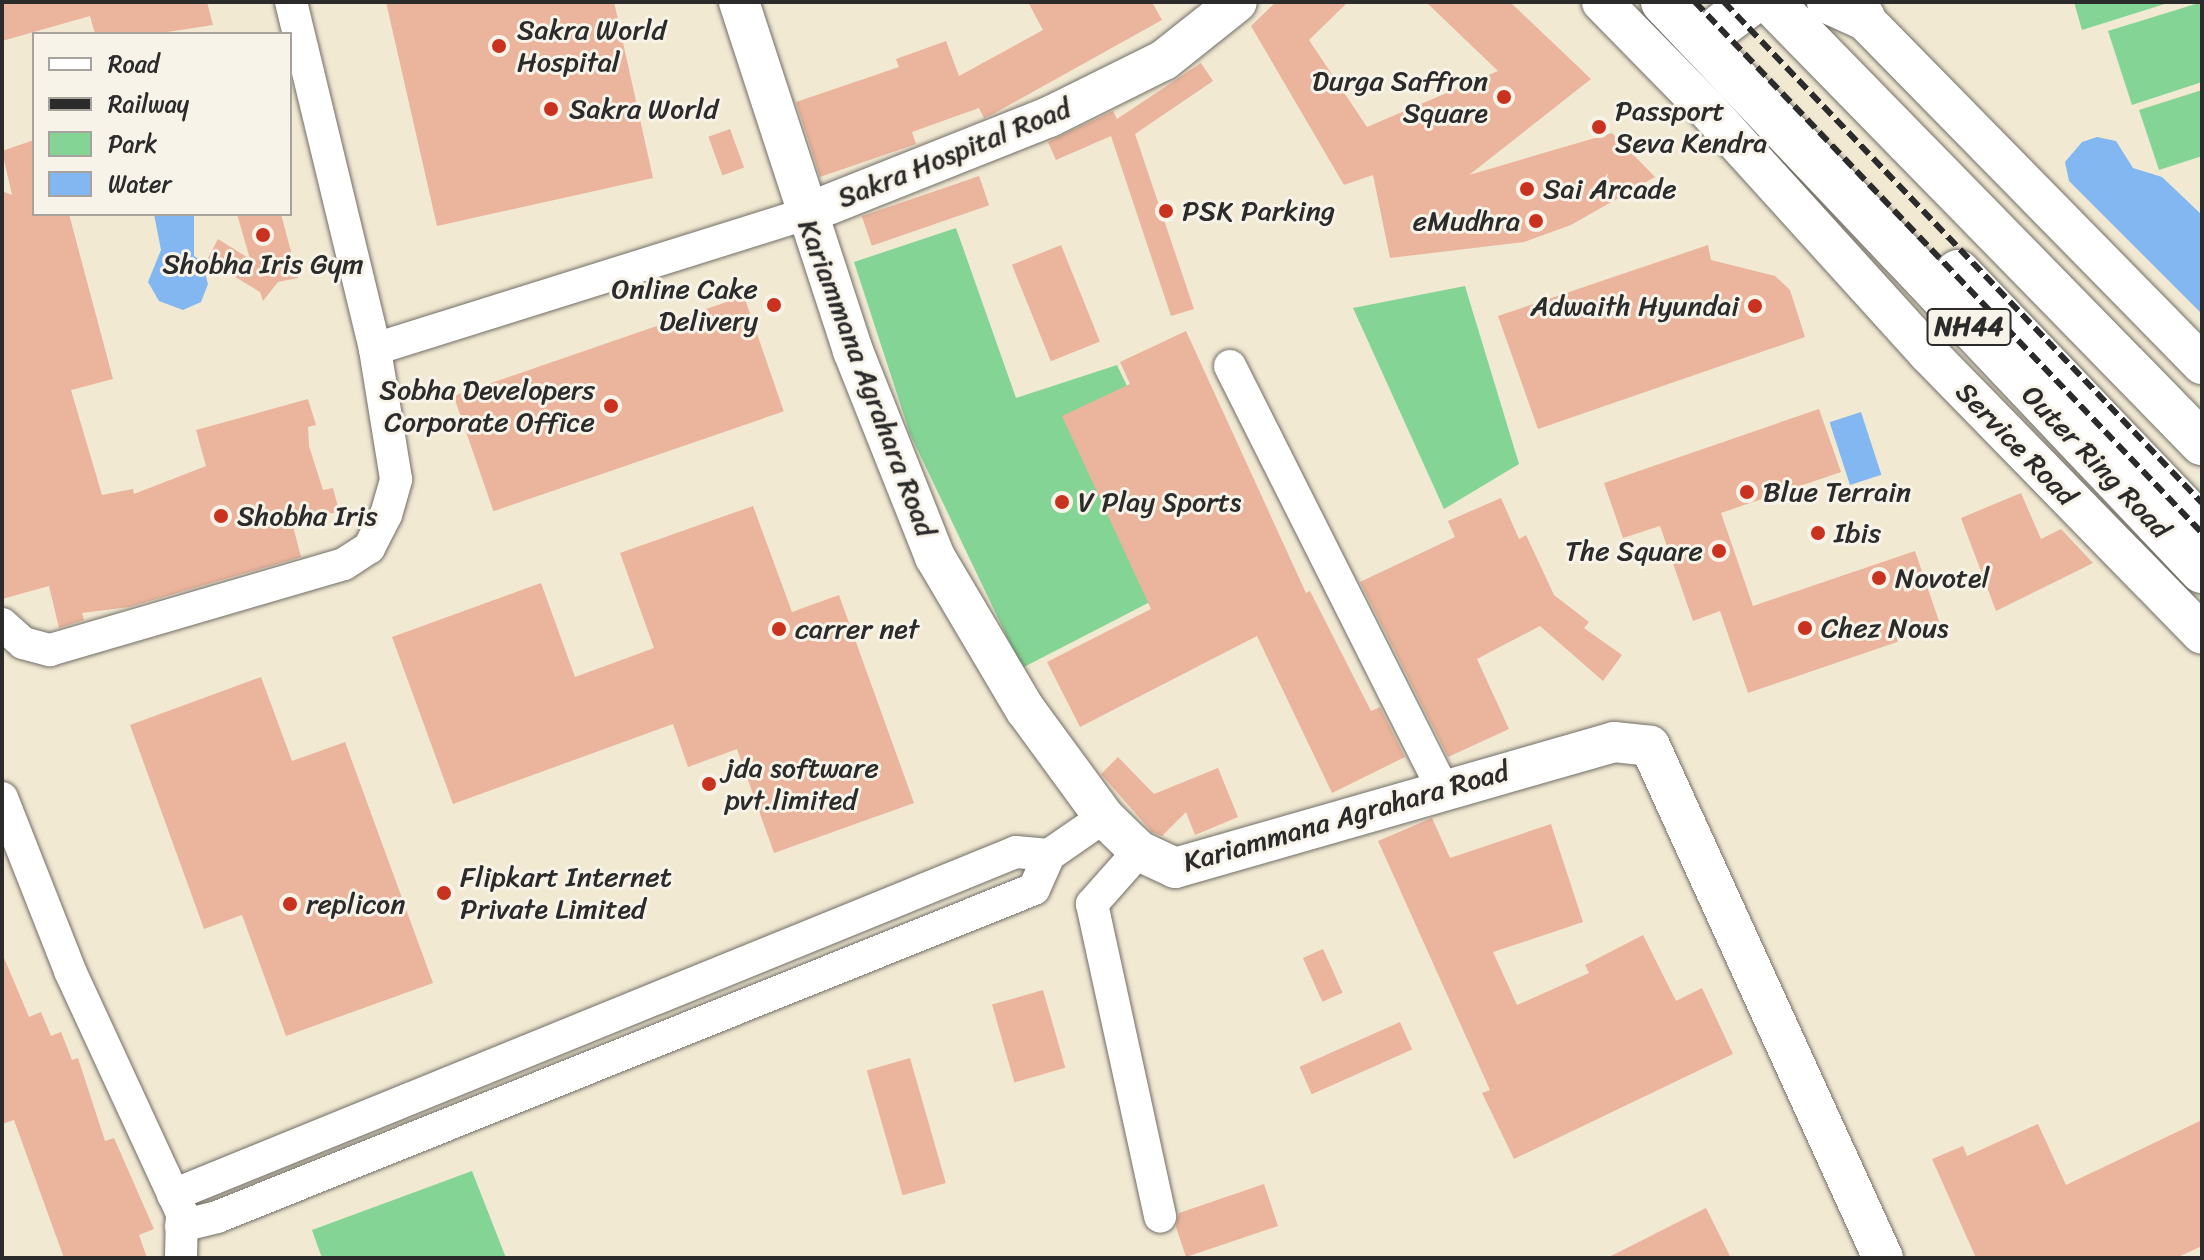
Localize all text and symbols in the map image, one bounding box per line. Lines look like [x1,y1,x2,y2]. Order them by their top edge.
place label: Sakra World Hospital [517,13,666,79]
legend [32,32,292,216]
marker: Sakra World Hospital [488,35,510,57]
text: Road [108,43,159,85]
place label: Durga Saffron Square [1312,64,1488,130]
text: Railway [108,83,189,125]
marker: Durga Saffron Square [1495,88,1513,106]
street label: Sakra Hospital Road [832,91,1076,215]
place label: Sakra World [569,92,718,126]
place label: Passport Seva Kendra [1615,94,1768,160]
marker: Sakra World [540,98,562,120]
marker: Passport Seva Kendra [1590,118,1608,136]
text: Park [108,123,157,165]
text: Water [108,163,171,205]
place label: Sai Arcade [1543,172,1677,206]
marker: Sai Arcade [1518,180,1536,198]
place label: PSK Parking [1182,194,1335,228]
marker: PSK Parking [1157,202,1175,220]
place label: eMudhra [1413,204,1520,238]
marker: eMudhra [1527,212,1545,230]
street label: Kariammana Agrahara Road [791,214,943,542]
marker: Shobha Iris Gym [254,226,272,244]
place label: Shobha Iris Gym [162,247,364,281]
place label: Online Cake Delivery [611,272,758,338]
place label: Adwaith Hyundai [1531,289,1739,323]
marker: Online Cake Delivery [765,296,783,314]
marker: Adwaith Hyundai [1746,297,1764,315]
road number: NH44 [1925,305,2013,349]
place label: Sobha Developers Corporate Office [378,373,595,439]
street label: Service Road [1949,375,2083,513]
street label: Outer Ring Road [2015,378,2177,546]
marker: Sobha Developers Corporate Office [602,397,620,415]
place label: Blue Terrain [1763,475,1913,509]
marker: Blue Terrain [1738,483,1756,501]
place label: V Play Sports [1078,485,1245,519]
marker: V Play Sports [1053,493,1071,511]
place label: Shobha Iris [237,499,378,533]
marker: Shobha Iris [212,507,230,525]
place label: Ibis [1834,516,1881,550]
marker: Ibis [1809,524,1827,542]
place label: The Square [1566,534,1703,568]
marker: The Square [1710,542,1728,560]
place label: Novotel [1895,561,1990,595]
marker: Novotel [1870,569,1888,587]
place label: Chez Nous [1821,611,1950,645]
place label: carrer net [795,612,921,646]
marker: Chez Nous [1796,619,1814,637]
marker: carrer net [770,620,788,638]
place label: jda software pvt.limited [725,751,879,817]
street label: Kariammana Agrahara Road [1179,754,1513,880]
marker: jda software pvt.limited [700,775,718,793]
place label: Flipkart Internet Private Limited [460,860,672,926]
marker: Flipkart Internet Private Limited [435,884,453,902]
place label: replicon [306,887,405,921]
marker: replicon [281,895,299,913]

